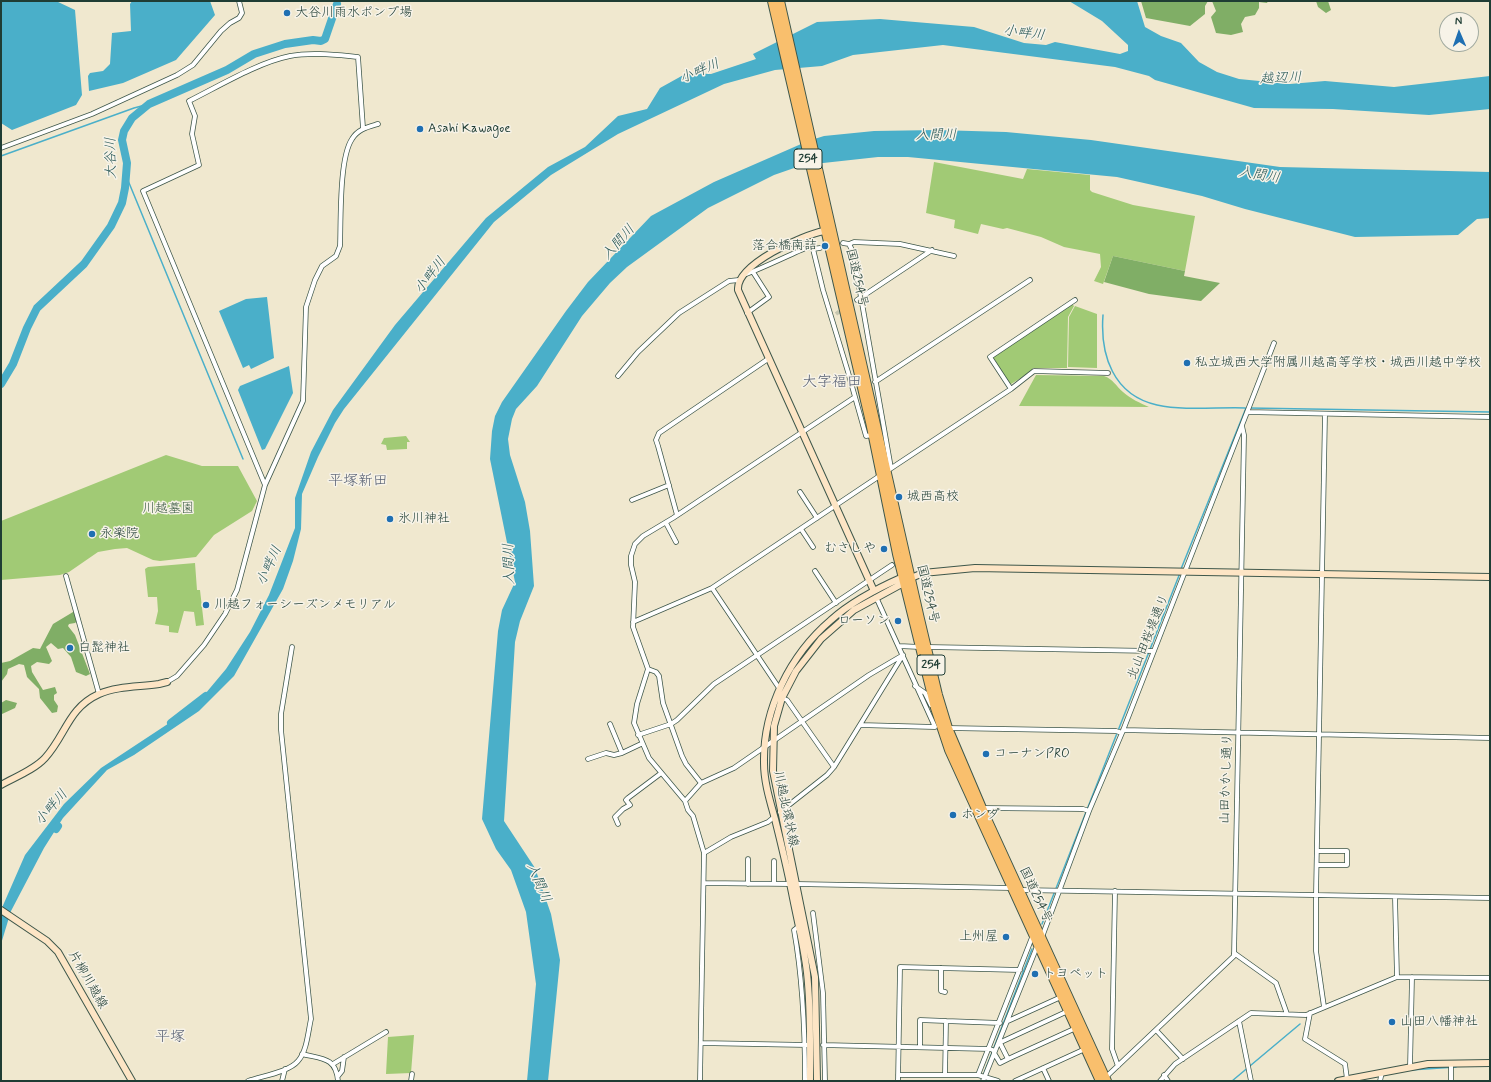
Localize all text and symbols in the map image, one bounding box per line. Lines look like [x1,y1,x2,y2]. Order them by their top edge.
place label: 大谷川雨水ポンプ場 [295,5,412,21]
marker: 大谷川雨水ポンプ場 [282,8,292,18]
north arrow [1439,12,1479,52]
text: N [1455,14,1463,28]
water label: 小畔川 [1002,23,1046,45]
water label: 小畔川 [677,56,723,88]
water label: 越辺川 [1260,70,1302,88]
place label: Asahi Kawagoe [428,121,511,137]
marker: Asahi Kawagoe [415,124,425,134]
water label: 入間川 [915,127,957,145]
water label: 大谷川 [103,137,121,179]
road number: 254 [794,149,822,169]
water label: 入間川 [1237,164,1281,188]
water label: 入間川 [599,222,639,264]
place label: 落合橋南詰 [752,238,817,254]
marker: 落合橋南詰 [820,241,830,251]
street label: 国道254号 [842,247,870,309]
water label: 小畔川 [411,254,451,298]
place label: 私立城西大学附属川越高等学校・城西川越中学校 [1195,355,1481,371]
marker: 私立城西大学附属川越高等学校・城西川越中学校 [1182,358,1192,368]
district label: 大字福田 [802,374,862,392]
district label: 平塚新田 [328,473,388,491]
place label: 城西高校 [907,489,959,505]
marker: 城西高校 [894,492,904,502]
park label: 川越墓園 [142,501,194,517]
place label: 氷川神社 [398,511,450,527]
marker: 氷川神社 [385,514,395,524]
place label: 永楽院 [100,526,139,542]
marker: 永楽院 [87,529,97,539]
place label: むさしや [824,541,876,557]
water label: 小畔川 [254,543,286,589]
water label: 入間川 [501,543,519,585]
marker: むさしや [879,544,889,554]
street label: 国道254号 [913,563,941,625]
street label: 北山田桜堤通り [1125,592,1173,682]
place label: 川越フォーシーズンメモリアル [214,597,396,613]
marker: 川越フォーシーズンメモリアル [201,600,211,610]
place label: ローソン [838,613,890,629]
marker: ローソン [893,616,903,626]
place label: 白髭神社 [78,640,130,656]
marker: 白髭神社 [65,643,75,653]
road number: 254 [917,655,945,675]
street label: 山田かかし通り [1218,733,1236,825]
place label: コーナンPRO [994,746,1070,762]
marker: コーナンPRO [981,749,991,759]
street label: 川越北環状線 [769,769,801,849]
water label: 小畔川 [32,787,72,829]
place label: ホンダ [961,807,1000,823]
marker: ホンダ [948,810,958,820]
water label: 入間川 [522,860,554,906]
street label: 国道254号 [1015,865,1055,925]
place label: 上州屋 [959,929,998,945]
marker: 上州屋 [1001,932,1011,942]
street label: 片柳川越線 [64,948,110,1012]
place label: トヨペット [1043,966,1108,982]
marker: トヨペット [1030,969,1040,979]
place label: 山田八幡神社 [1400,1014,1478,1030]
marker: 山田八幡神社 [1387,1017,1397,1027]
district label: 平塚 [155,1029,185,1047]

